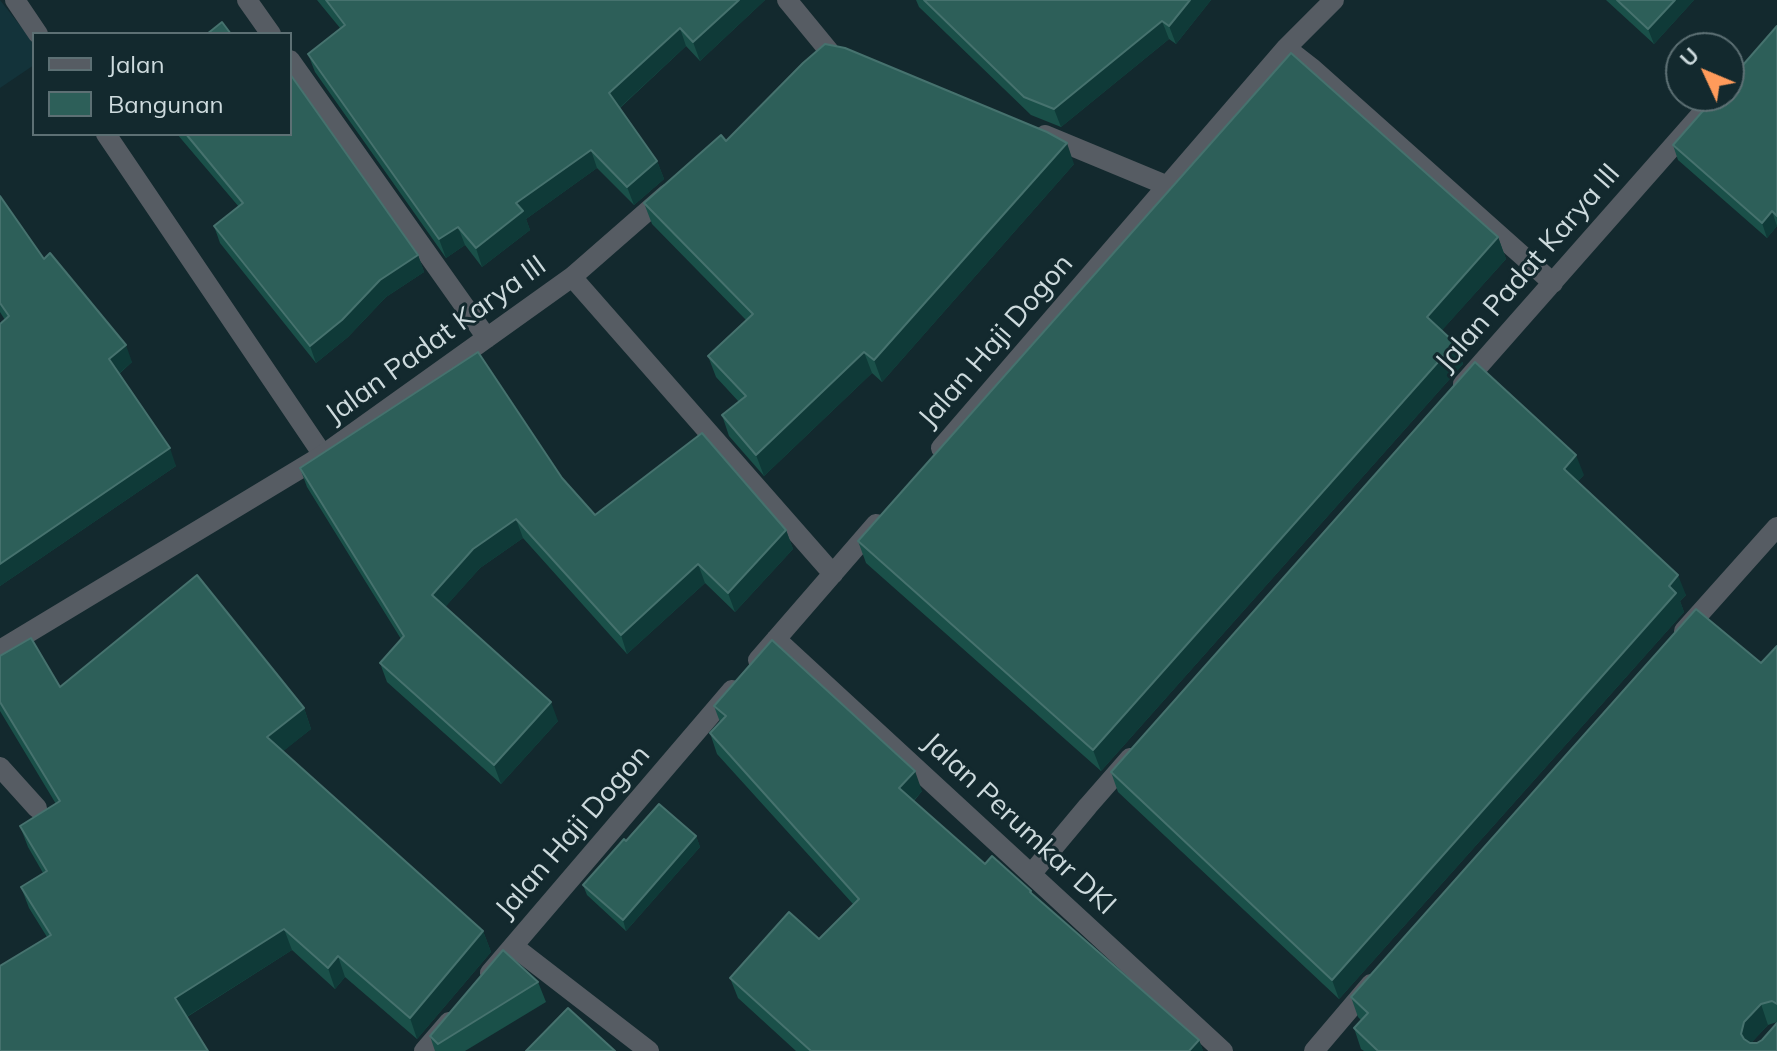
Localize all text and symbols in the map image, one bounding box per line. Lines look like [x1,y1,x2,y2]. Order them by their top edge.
legend [32,32,292,136]
north arrow [1665,32,1745,112]
text: U [1673,41,1705,72]
text: Jalan [108,49,164,79]
text: Bangunan [108,89,224,119]
street label: Jalan Padat Karya III [1429,157,1627,379]
street label: Jalan Haji Dogon [912,248,1080,434]
street label: Jalan Padat Karya III [319,249,553,431]
street label: Jalan Perumkar DKI [916,726,1122,922]
street label: Jalan Haji Dogon [489,739,657,925]

